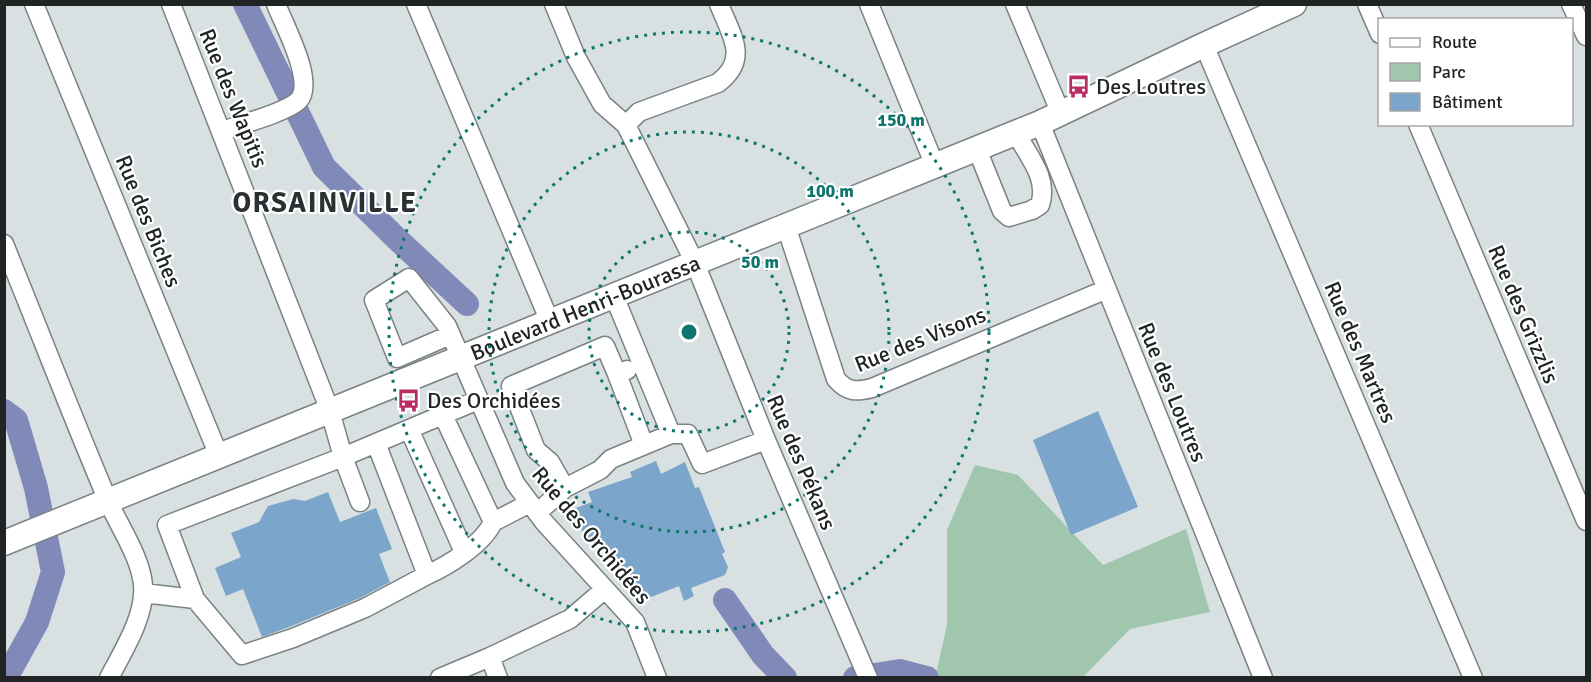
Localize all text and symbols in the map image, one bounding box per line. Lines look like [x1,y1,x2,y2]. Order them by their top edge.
legend [1378,18,1573,126]
street label: Rue des Wapitis [193,25,274,172]
text: Route [1432,31,1477,53]
text: Parc [1432,61,1466,83]
bus stop icon: Des Loutres [1065,73,1091,99]
place label: Des Loutres [1096,73,1206,100]
text: Bâtiment [1432,91,1503,113]
text: 150 m [877,109,925,131]
street label: Rue des Biches [110,151,187,291]
text: 100 m [806,180,854,202]
district label: ORSAINVILLE [232,186,418,220]
street label: Rue des Grizzlis [1482,241,1565,388]
street label: Boulevard Henri-Bourassa [466,249,704,367]
text: 50 m [741,251,779,273]
street label: Rue des Martres [1319,277,1403,427]
street label: Rue des Visons [851,301,990,378]
street label: Rue des Loutres [1132,318,1213,466]
centre of rings [679,322,699,342]
bus stop icon: Des Orchidées [396,387,422,413]
place label: Des Orchidées [427,387,561,414]
street label: Rue des Pékans [761,390,842,534]
street label: Rue des Orchidées [526,461,657,610]

